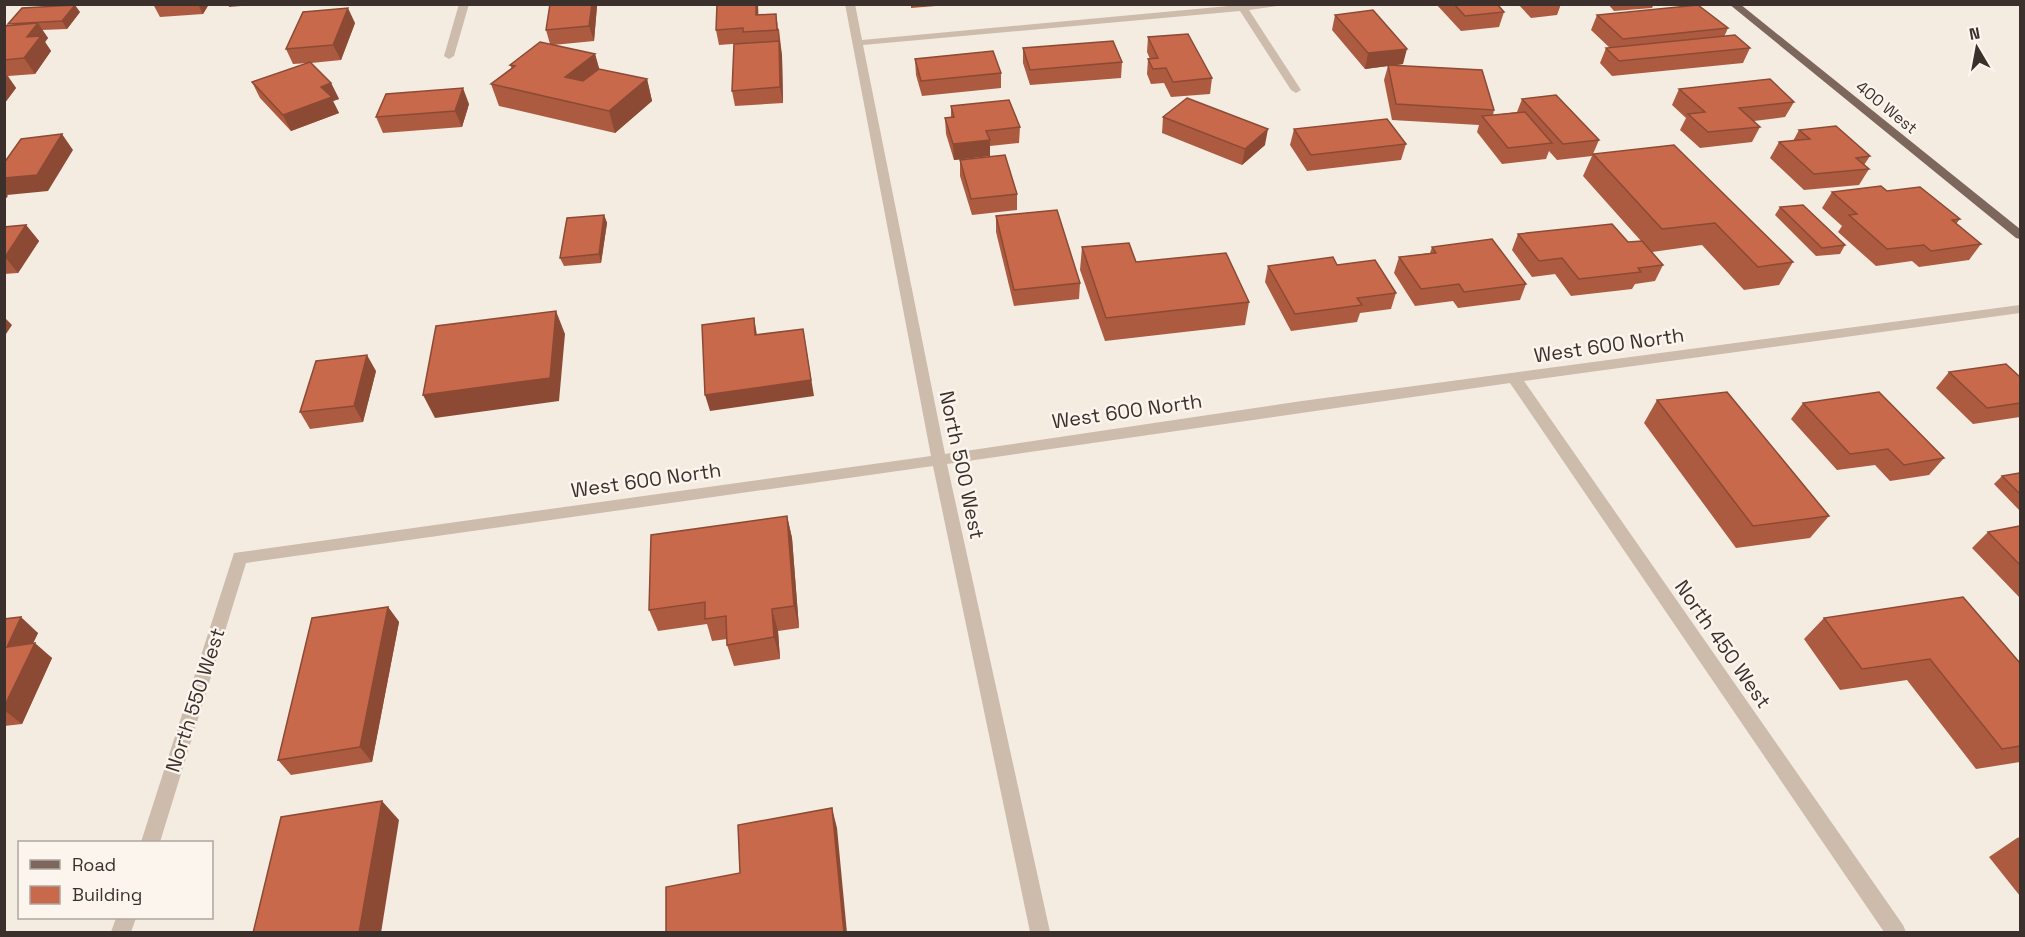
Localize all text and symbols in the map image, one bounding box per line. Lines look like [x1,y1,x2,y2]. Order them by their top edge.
north arrow [1947,18,2007,78]
text: N [1967,22,1982,45]
street label: 400 West [1852,76,1922,139]
street label: West 600 North [1532,322,1686,368]
street label: North 500 West [934,388,990,542]
street label: West 600 North [1050,388,1204,434]
street label: West 600 North [569,457,723,503]
street label: North 450 West [1669,575,1777,713]
street label: North 550 West [159,625,231,775]
legend [18,841,213,919]
text: Road [72,853,116,876]
text: Building [72,883,142,906]

